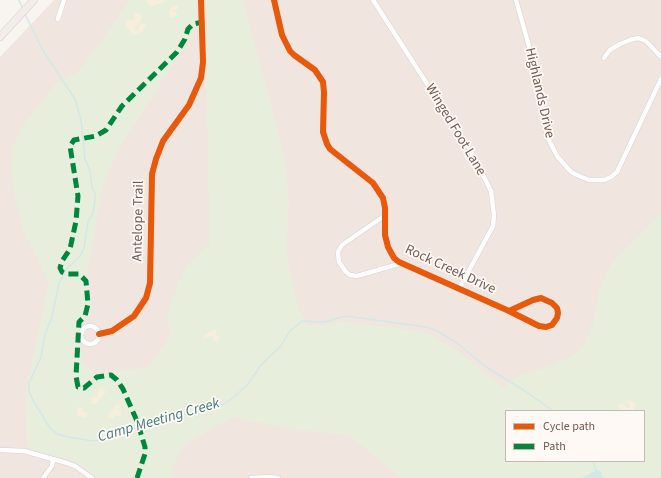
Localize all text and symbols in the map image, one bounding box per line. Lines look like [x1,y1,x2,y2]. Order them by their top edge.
street label: Highlands Drive [520,46,558,140]
street label: Winged Foot Lane [421,81,489,179]
street label: Antelope Trail [130,180,148,262]
street label: Rock Creek Drive [402,242,498,298]
water label: Camp Meeting Creek [96,395,222,447]
legend [505,410,645,462]
text: Cycle path [543,418,595,435]
text: Path [543,438,566,455]

